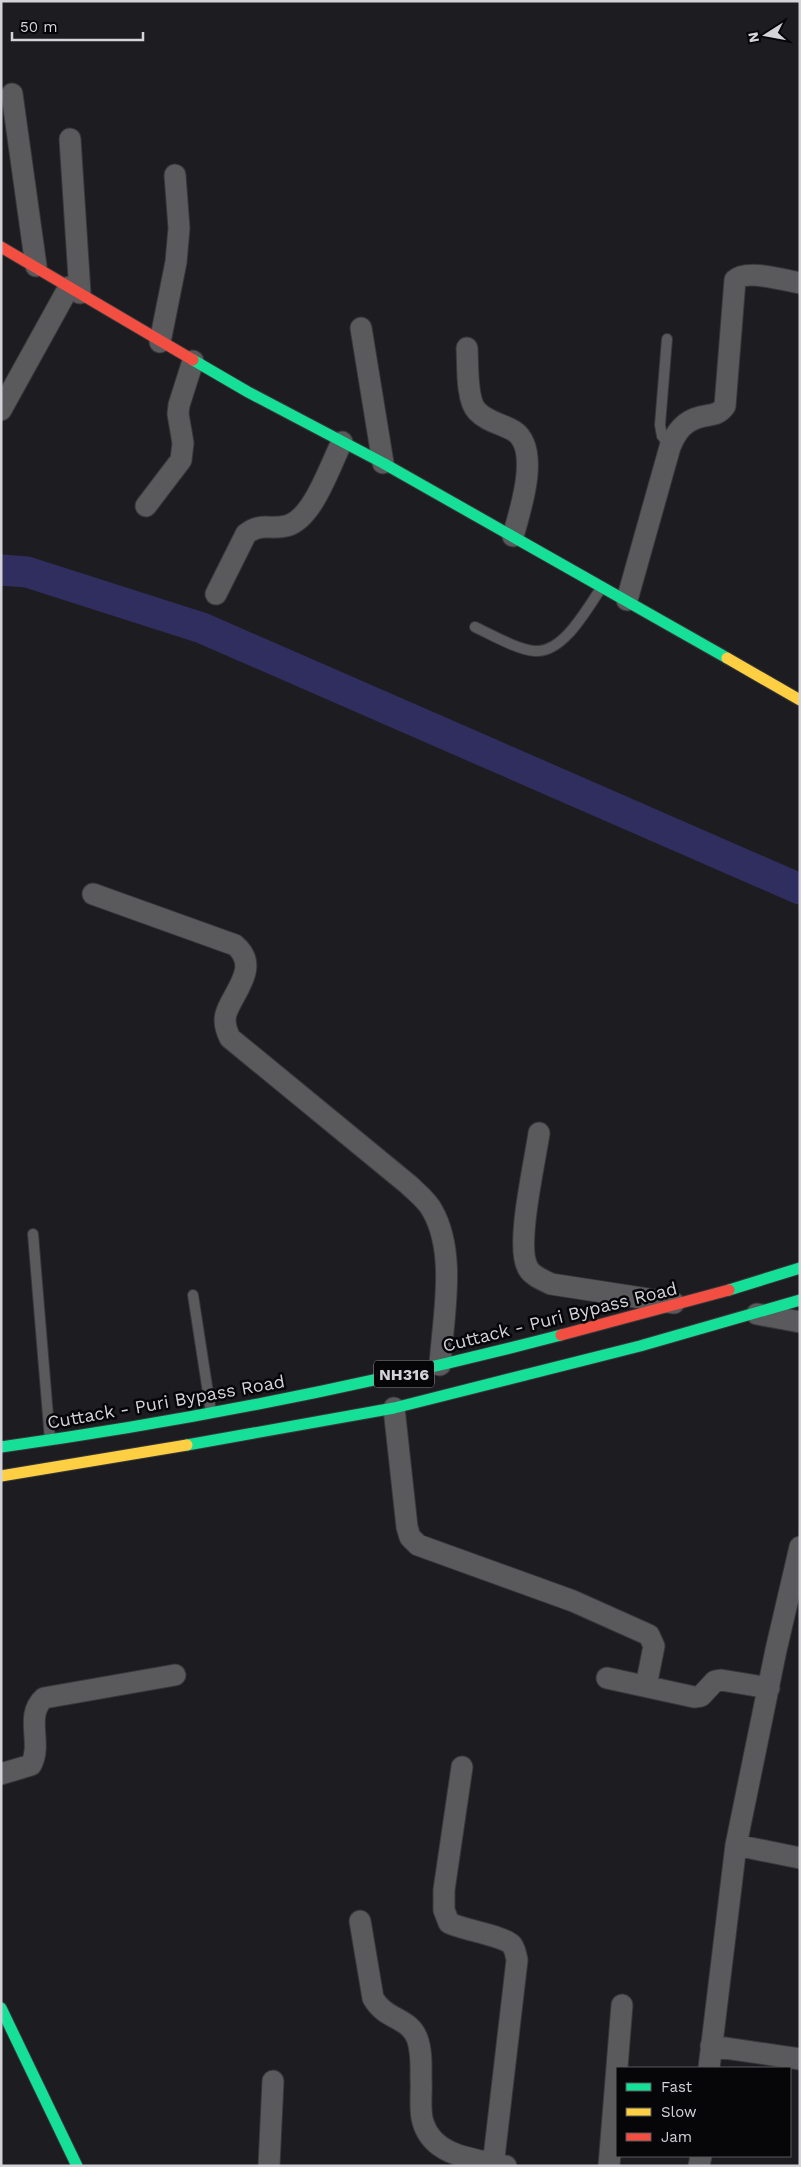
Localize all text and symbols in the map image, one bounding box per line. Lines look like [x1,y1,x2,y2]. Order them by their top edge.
scale bar [12,10,144,42]
north arrow [741,10,791,60]
text: 50 m [20,18,57,36]
text: N [744,31,762,44]
street label: Cuttack - Puri Bypass Road [440,1277,679,1356]
road number: NH316 [374,1360,434,1388]
street label: Cuttack - Puri Bypass Road [45,1370,286,1433]
legend [616,2067,791,2157]
text: Fast [661,2078,693,2096]
text: Slow [661,2103,697,2121]
text: Jam [661,2128,692,2146]

